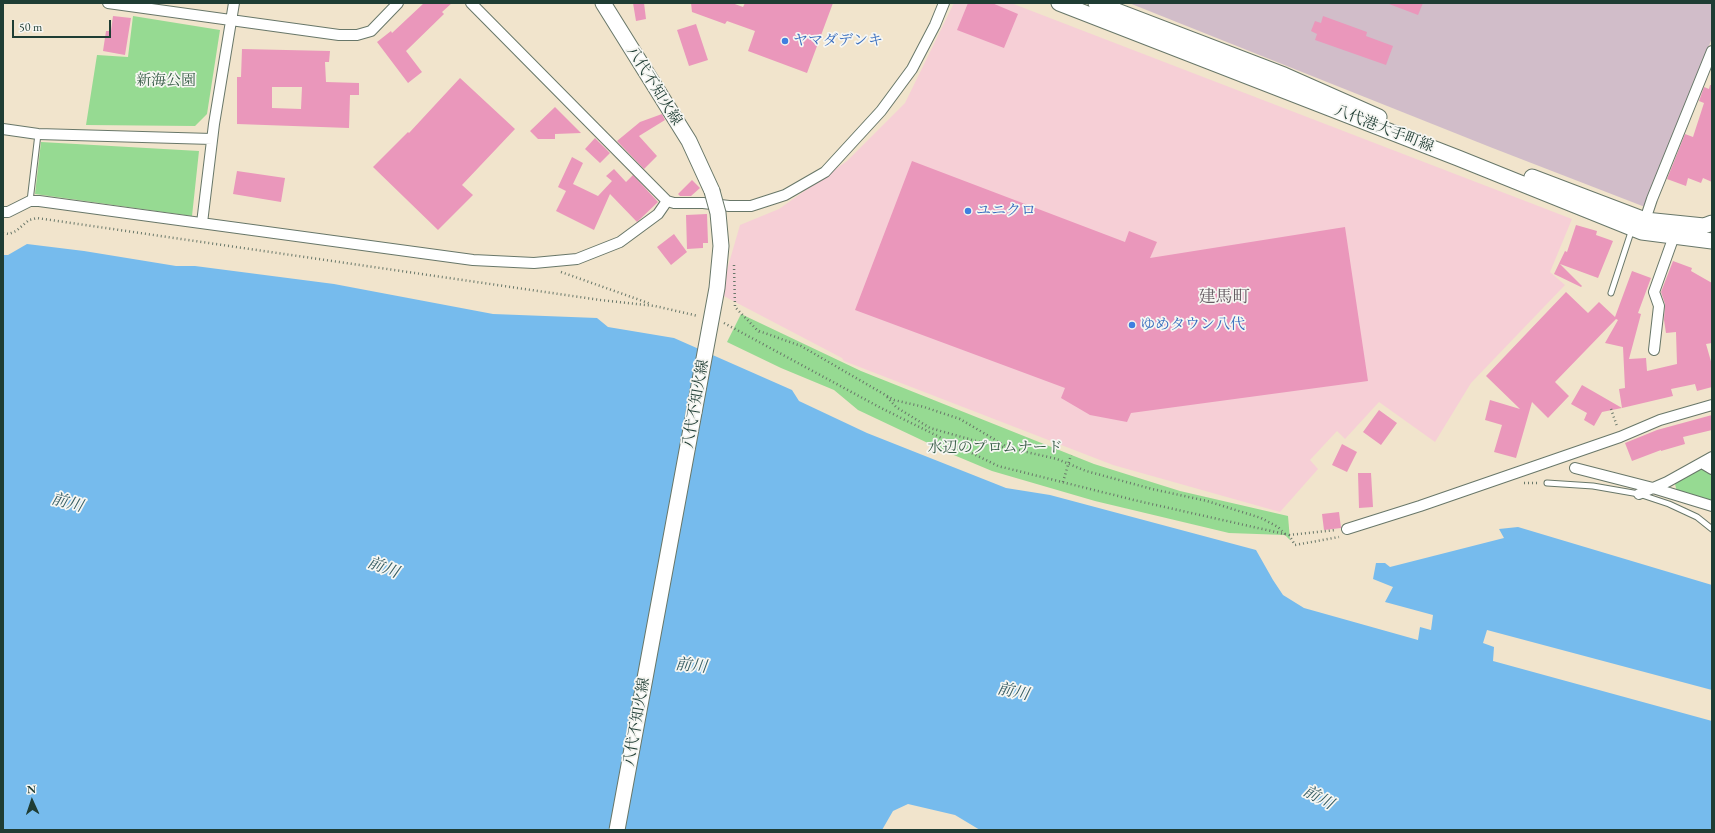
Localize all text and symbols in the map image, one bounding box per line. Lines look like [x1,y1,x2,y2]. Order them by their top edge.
scale bar [14,12,113,38]
text: 50 m [19,19,42,35]
place label: ヤマダデンキ [793,32,883,50]
marker: ヤマダデンキ [780,36,790,46]
street label: 八代不知火線 [623,43,685,129]
park label: 新海公園 [136,72,196,90]
street label: 八代港大手町線 [1332,102,1436,156]
place label: ユニクロ [976,202,1036,220]
marker: ユニクロ [963,206,973,216]
district label: 建馬町 [1199,287,1249,307]
place label: ゆめタウン八代 [1140,316,1245,334]
marker: ゆめタウン八代 [1127,320,1137,330]
street label: 八代不知火線 [679,358,713,450]
park label: 水辺のプロムナード [928,439,1062,457]
water label: 前川 [49,490,85,516]
water label: 前川 [365,553,401,583]
water label: 前川 [674,655,708,677]
street label: 八代不知火線 [620,676,654,768]
water label: 前川 [995,679,1031,705]
north arrow [12,781,52,821]
text: N [27,782,36,796]
water label: 前川 [1299,782,1337,814]

